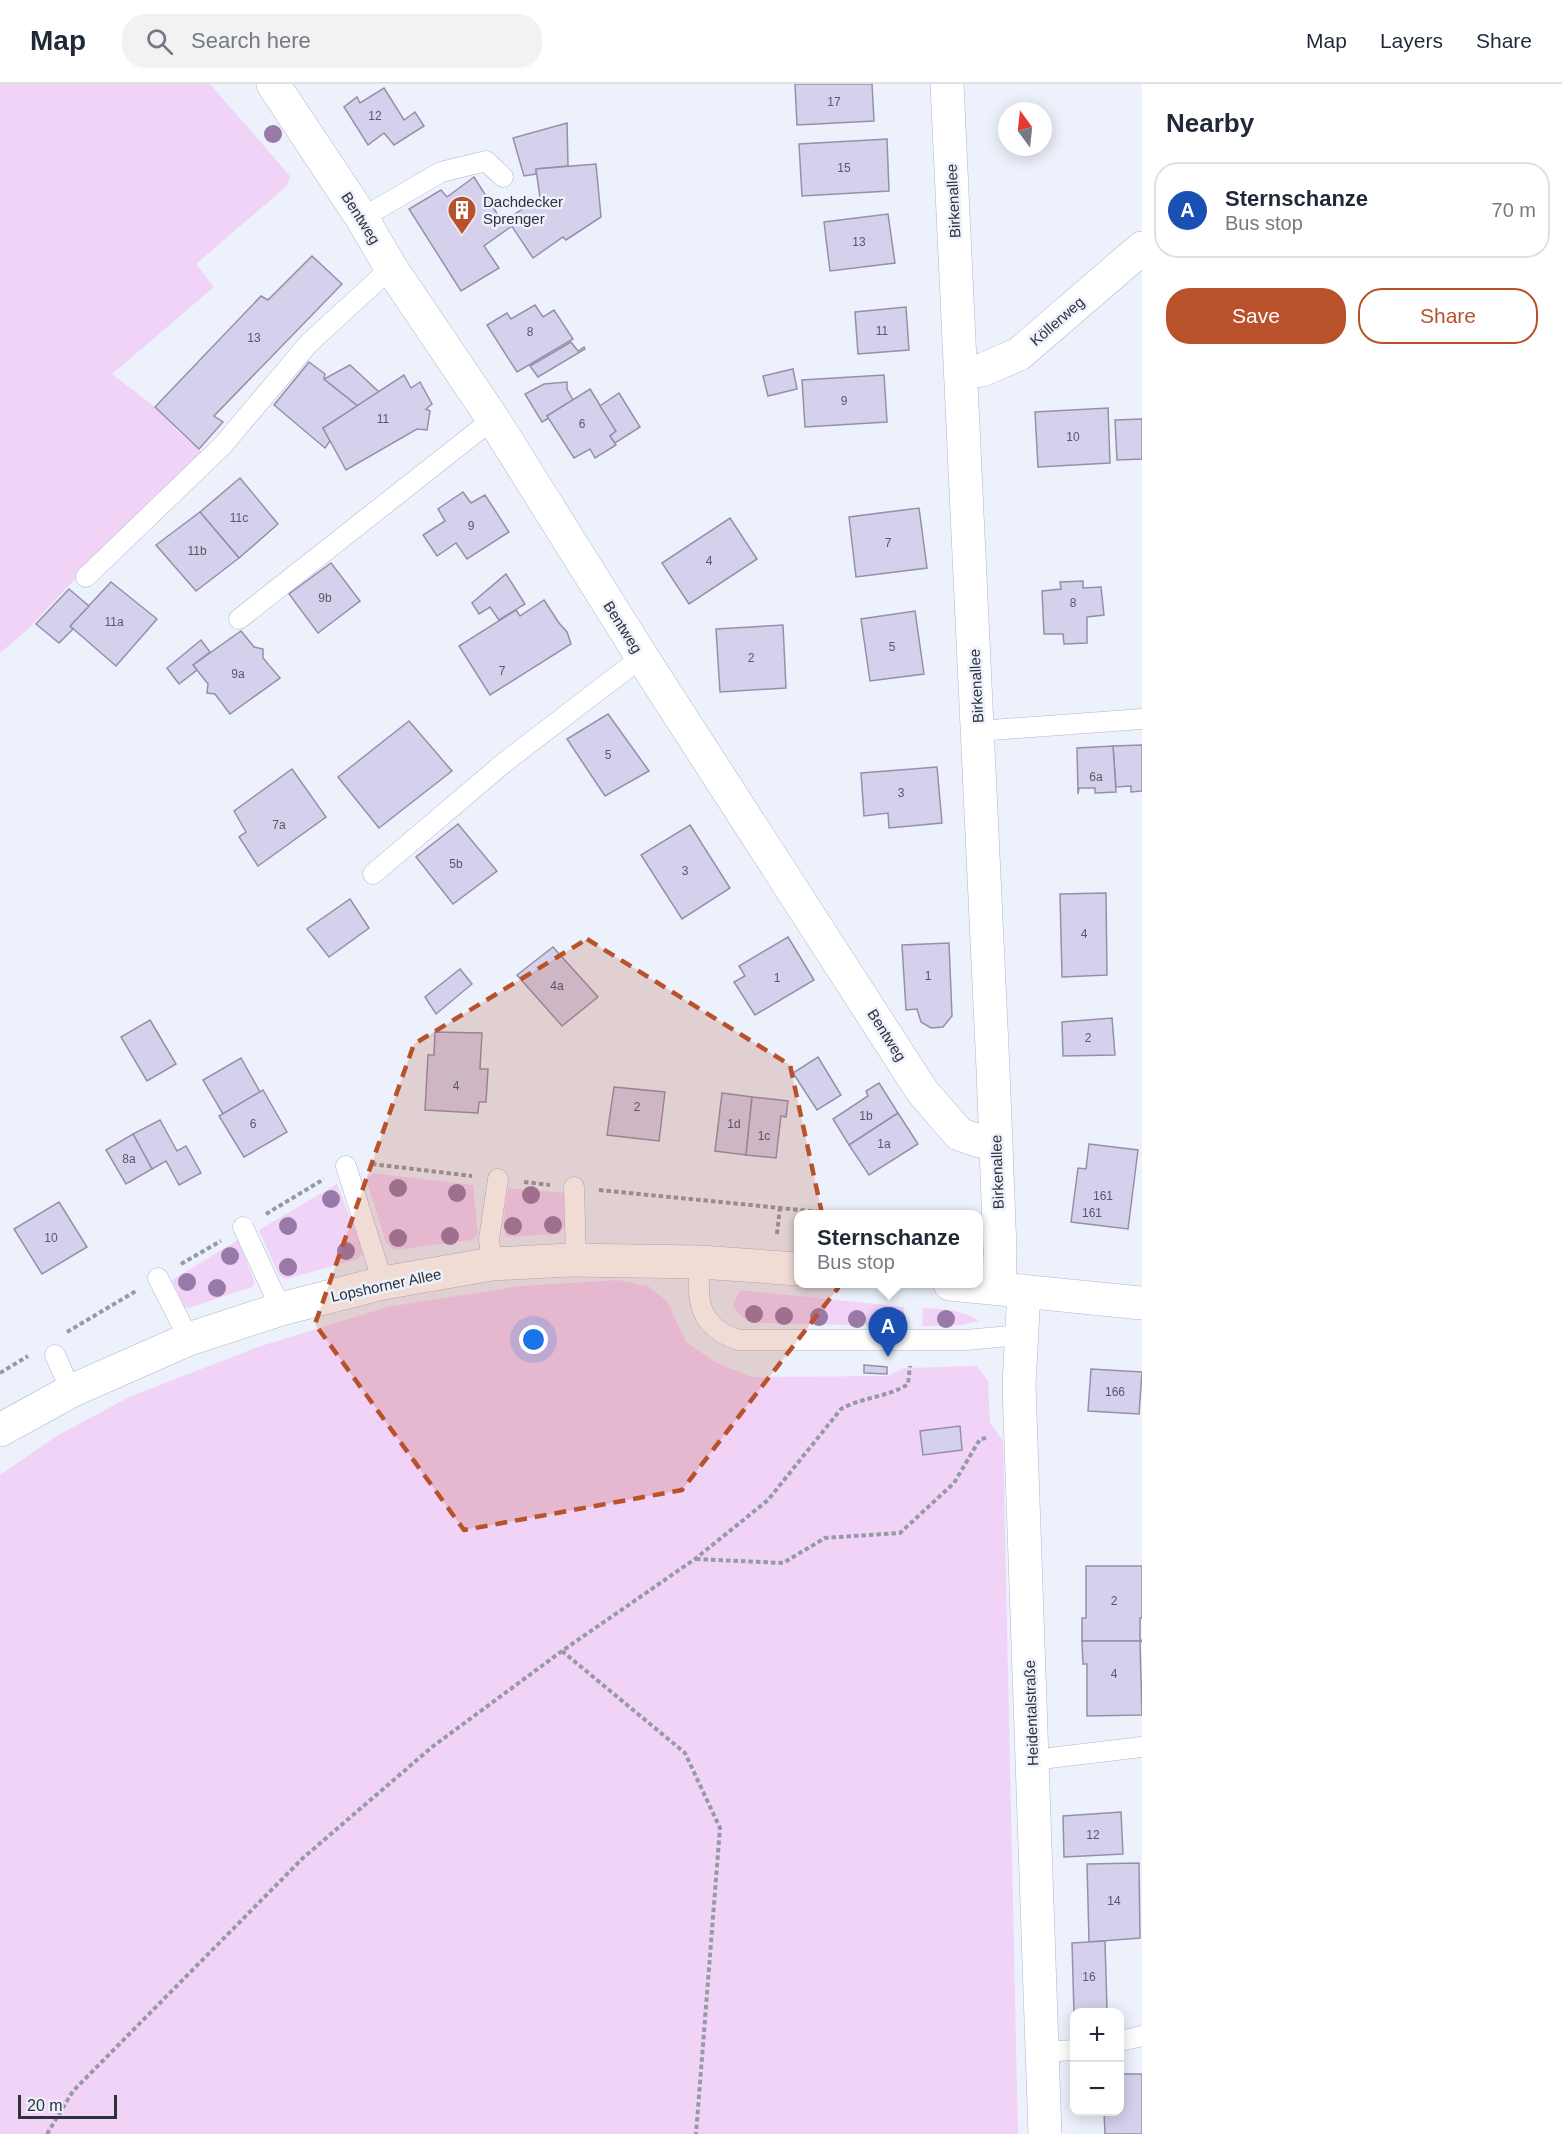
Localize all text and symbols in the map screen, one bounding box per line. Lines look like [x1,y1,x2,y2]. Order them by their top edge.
search box [122,14,542,68]
text: Map [30,25,86,56]
icon: search [143,25,176,58]
text: Search here [191,28,311,53]
text: Map [1306,29,1347,52]
text: Layers [1380,29,1443,52]
text: Share [1476,29,1532,52]
house number: 17 [827,95,841,109]
north arrow [998,102,1052,156]
text: Nearby [1166,108,1254,138]
house number: 12 [368,109,382,123]
house number: 15 [837,161,851,175]
street label: Birkenallee [943,163,963,239]
text: Sternschanze [1225,186,1368,211]
street label: Bentweg [338,189,384,247]
place label: Dachdecker Sprenger [483,193,563,227]
building icon: Dachdecker Sprenger [446,194,478,236]
text: A [1180,199,1195,221]
text: 70 m [1492,199,1536,221]
text: Bus stop [1225,212,1303,234]
house number: 13 [852,235,866,249]
button: Save [1166,288,1346,344]
button: Share [1358,288,1538,344]
street label: Köllerweg [1027,293,1087,349]
house number: 11 [876,324,889,338]
house number: 8 [527,325,534,339]
house number: 13 [247,331,261,345]
house number: 9 [841,394,848,408]
house number: 11 [377,412,390,426]
house number: 6 [579,417,586,431]
house number: 10 [1066,430,1080,444]
house number: 11c [230,511,248,525]
house number: 9 [468,519,475,533]
house number: 7 [885,536,892,550]
house number: 11b [187,544,207,558]
house number: 4 [706,554,713,568]
house number: 9b [318,591,332,605]
house number: 8 [1070,596,1077,610]
street label: Bentweg [600,598,646,656]
house number: 11a [104,615,124,629]
house number: 5 [889,640,896,654]
street label: Birkenallee [966,648,986,724]
house number: 2 [748,651,755,665]
house number: 7 [499,664,506,678]
house number: 9a [231,667,245,681]
house number: 5 [605,748,612,762]
house number: 6a [1089,770,1103,784]
house number: 3 [898,786,905,800]
house number: 7a [272,818,286,832]
house number: 5b [449,857,463,871]
house number: 3 [682,864,689,878]
house number: 4 [1081,927,1088,941]
house number: 1 [925,969,932,983]
house number: 1 [774,971,781,985]
house number: 4a [550,979,564,993]
street label: Bentweg [864,1006,910,1064]
house number: 2 [1085,1031,1092,1045]
house number: 4 [453,1079,460,1093]
house number: 2 [634,1100,641,1114]
house number: 1b [859,1109,873,1123]
house number: 6 [250,1117,257,1131]
house number: 1d [727,1117,741,1131]
house number: 1c [758,1129,770,1143]
street label: Birkenallee [987,1135,1007,1209]
house number: 1a [877,1137,891,1151]
house number: 8a [122,1152,136,1166]
house number: 161 [1093,1189,1113,1203]
house number: 161 [1082,1206,1102,1220]
popup [794,1210,983,1288]
text: Sternschanze [817,1225,960,1250]
house number: 10 [44,1231,58,1245]
text: Bus stop [817,1251,895,1273]
street label: Lopshorner Allee [329,1265,443,1305]
pin: A [868,1308,908,1357]
your location [519,1325,548,1354]
house number: 166 [1105,1385,1125,1399]
house number: 2 [1111,1594,1118,1608]
street label: Heidentalstraße [1021,1660,1041,1766]
house number: 4 [1111,1667,1118,1681]
house number: 12 [1086,1828,1100,1842]
house number: 14 [1107,1894,1121,1908]
house number: 16 [1082,1970,1096,1984]
map controls [1070,2008,1124,2116]
button: + [1070,2008,1124,2062]
button: − [1070,2062,1124,2116]
scale bar [18,2092,117,2120]
text: 20 m [27,2097,63,2114]

